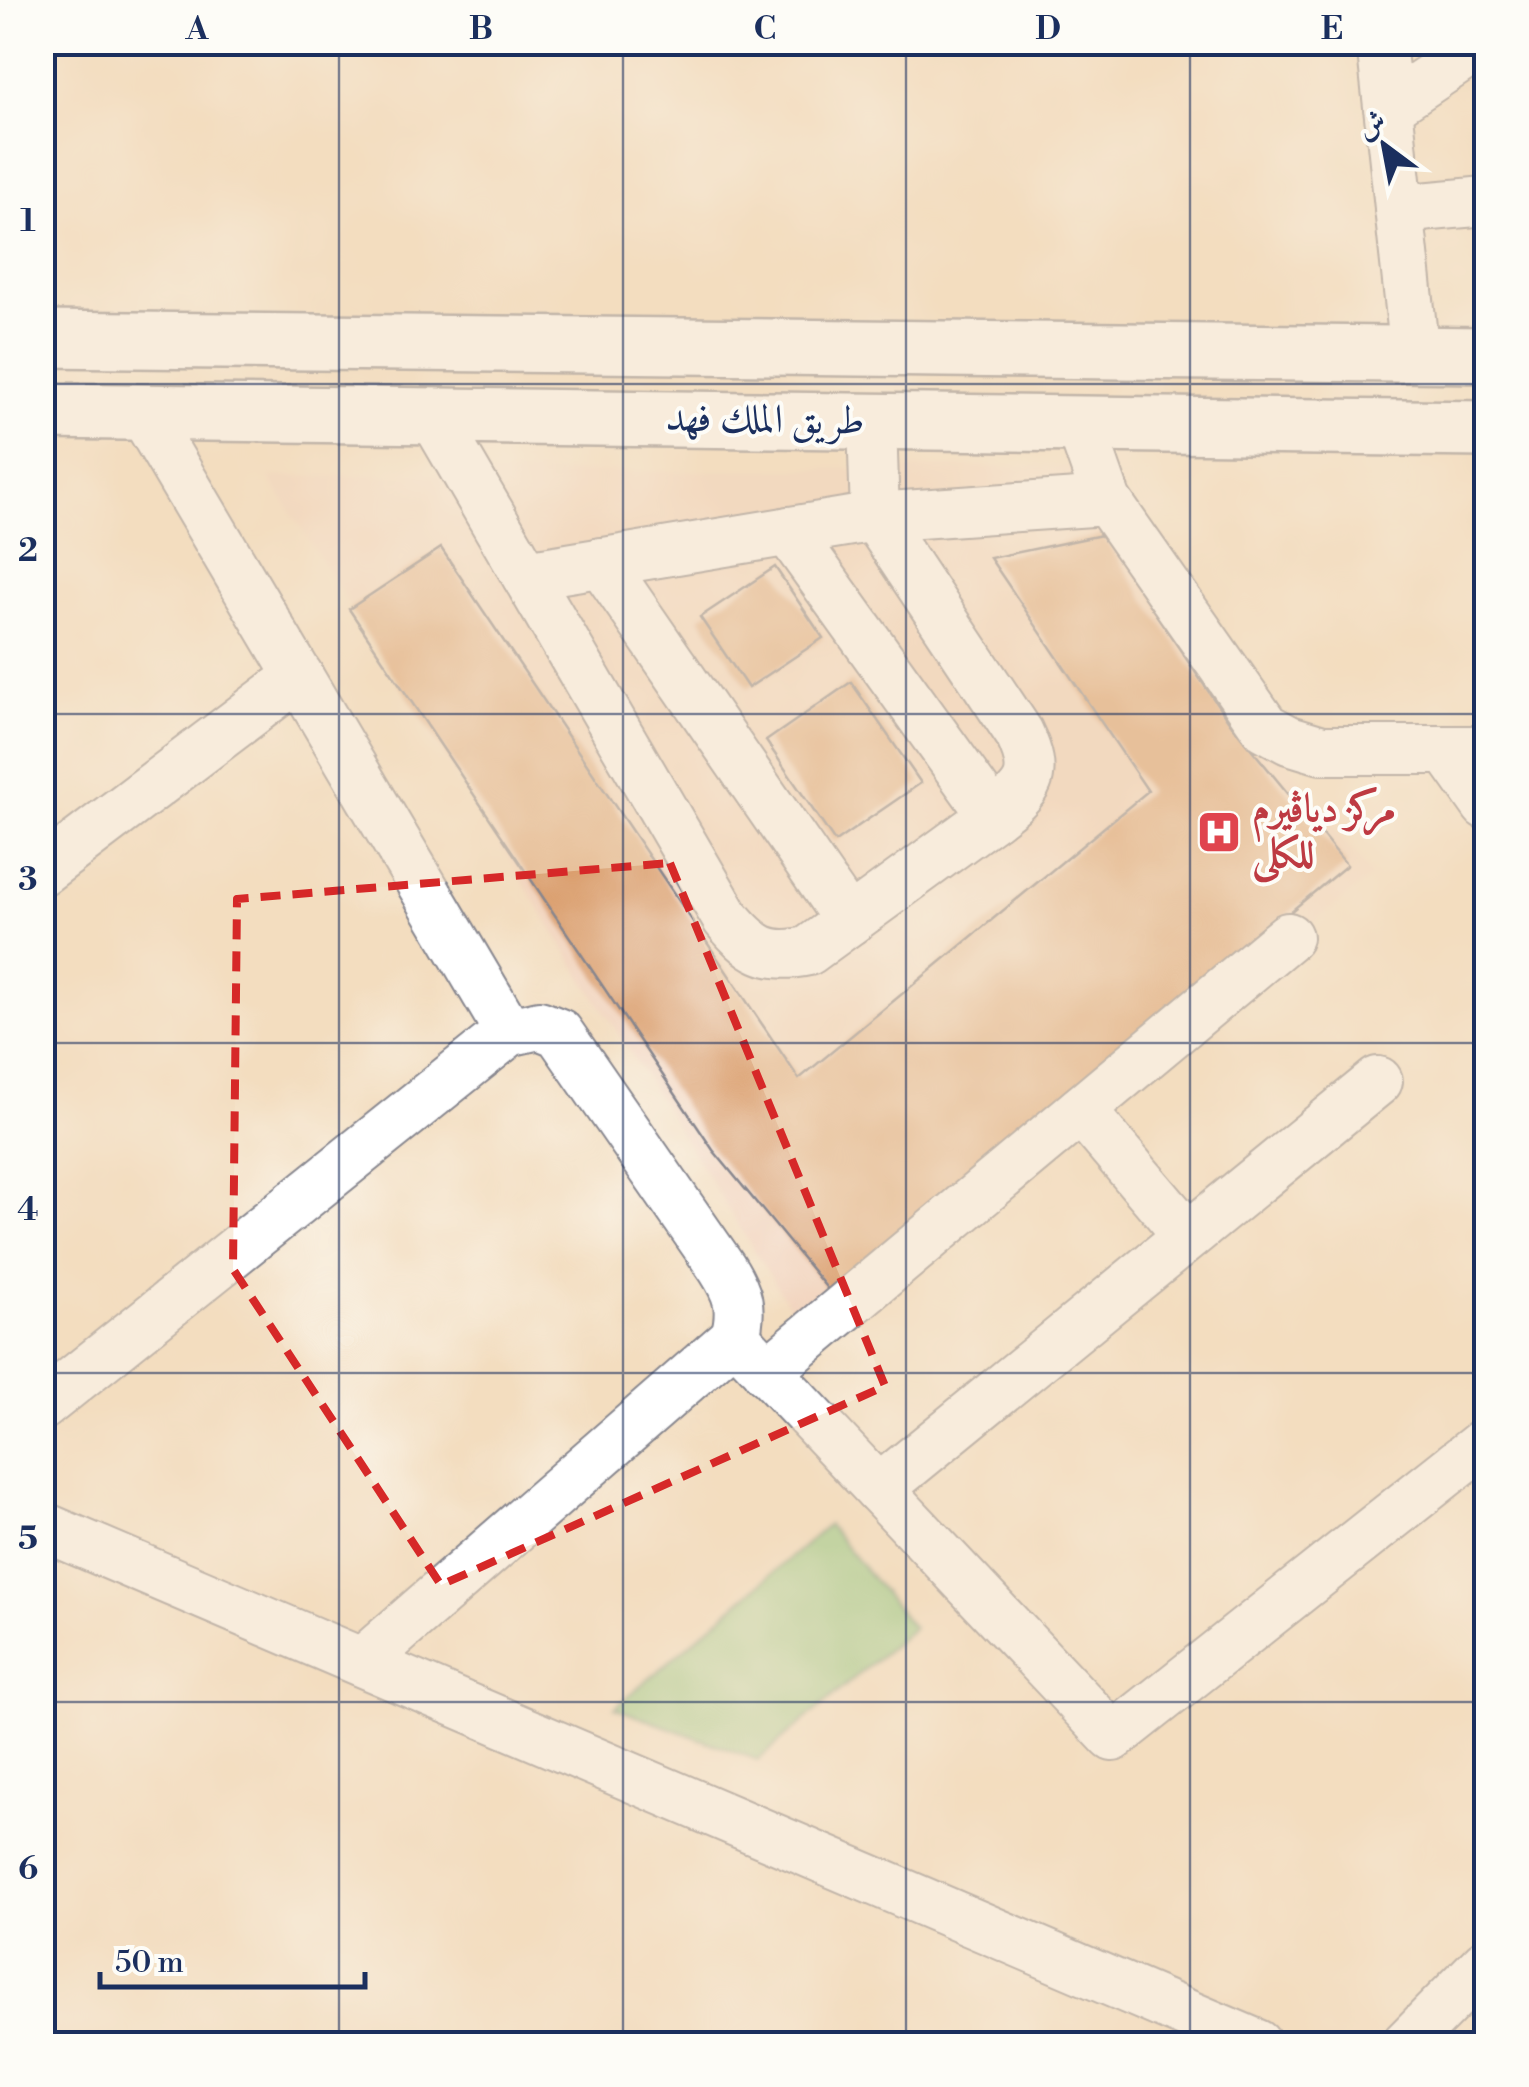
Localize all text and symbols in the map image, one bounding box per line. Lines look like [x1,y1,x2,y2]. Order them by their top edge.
text: A [185,9,210,49]
text: B [469,9,493,49]
text: C [754,9,776,49]
text: D [1035,9,1061,49]
text: E [1321,9,1343,49]
north arrow [1334,95,1434,195]
text: ش [1350,103,1393,147]
text: 1 [20,201,36,241]
street label: طريق الملك فهد [665,393,865,447]
text: 2 [18,531,38,571]
place label: مركز دياڤيرم للكلى [1251,784,1396,885]
hospital icon: مركز دياڤيرم للكلى [1196,809,1242,855]
text: 3 [18,860,38,900]
text: 4 [17,1190,39,1230]
text: 5 [18,1519,38,1559]
text: 6 [18,1849,38,1889]
scale bar [100,1927,365,1989]
text: 50 m [115,1944,184,1982]

